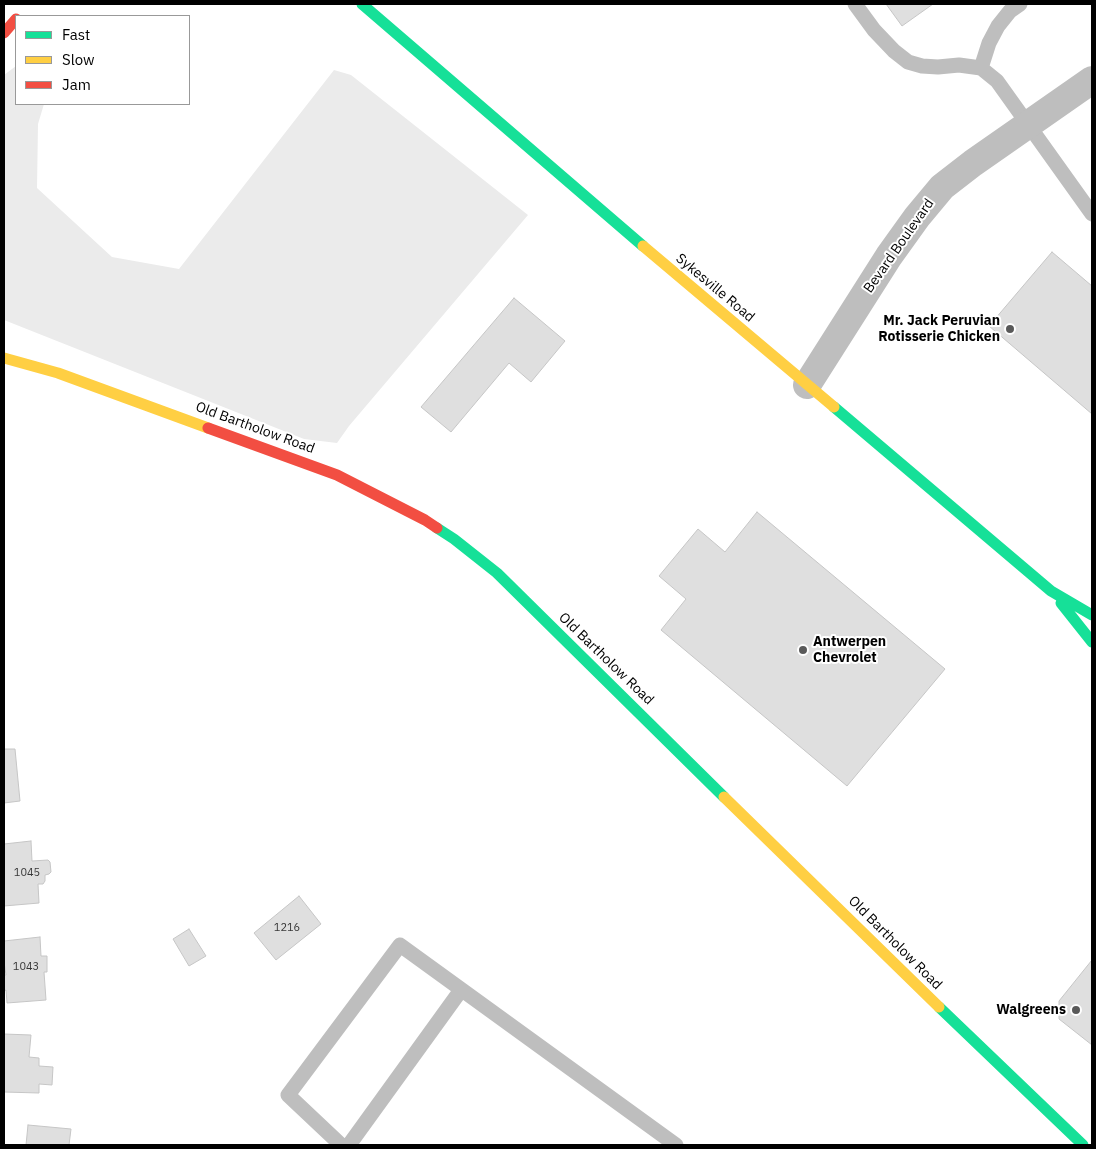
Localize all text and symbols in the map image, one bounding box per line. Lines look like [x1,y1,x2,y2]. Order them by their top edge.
legend [15,15,190,105]
text: Fast [62,25,90,44]
text: Slow [62,50,95,69]
text: Jam [62,75,91,94]
street label: Bevard Boulevard [860,196,938,296]
street label: Sykesville Road [672,250,758,326]
place label: Mr. Jack Peruvian Rotisserie Chicken [878,313,1000,346]
marker: Mr. Jack Peruvian Rotisserie Chicken [1004,323,1016,335]
street label: Old Bartholow Road [193,399,317,457]
street label: Old Bartholow Road [555,609,657,709]
place label: Antwerpen Chevrolet [813,634,886,666]
marker: Antwerpen Chevrolet [797,644,809,656]
house number: 1045 [14,866,40,880]
street label: Old Bartholow Road [845,893,945,993]
house number: 1216 [274,921,300,935]
house number: 1043 [13,960,39,974]
place label: Walgreens [996,1002,1066,1018]
marker: Walgreens [1070,1004,1082,1016]

